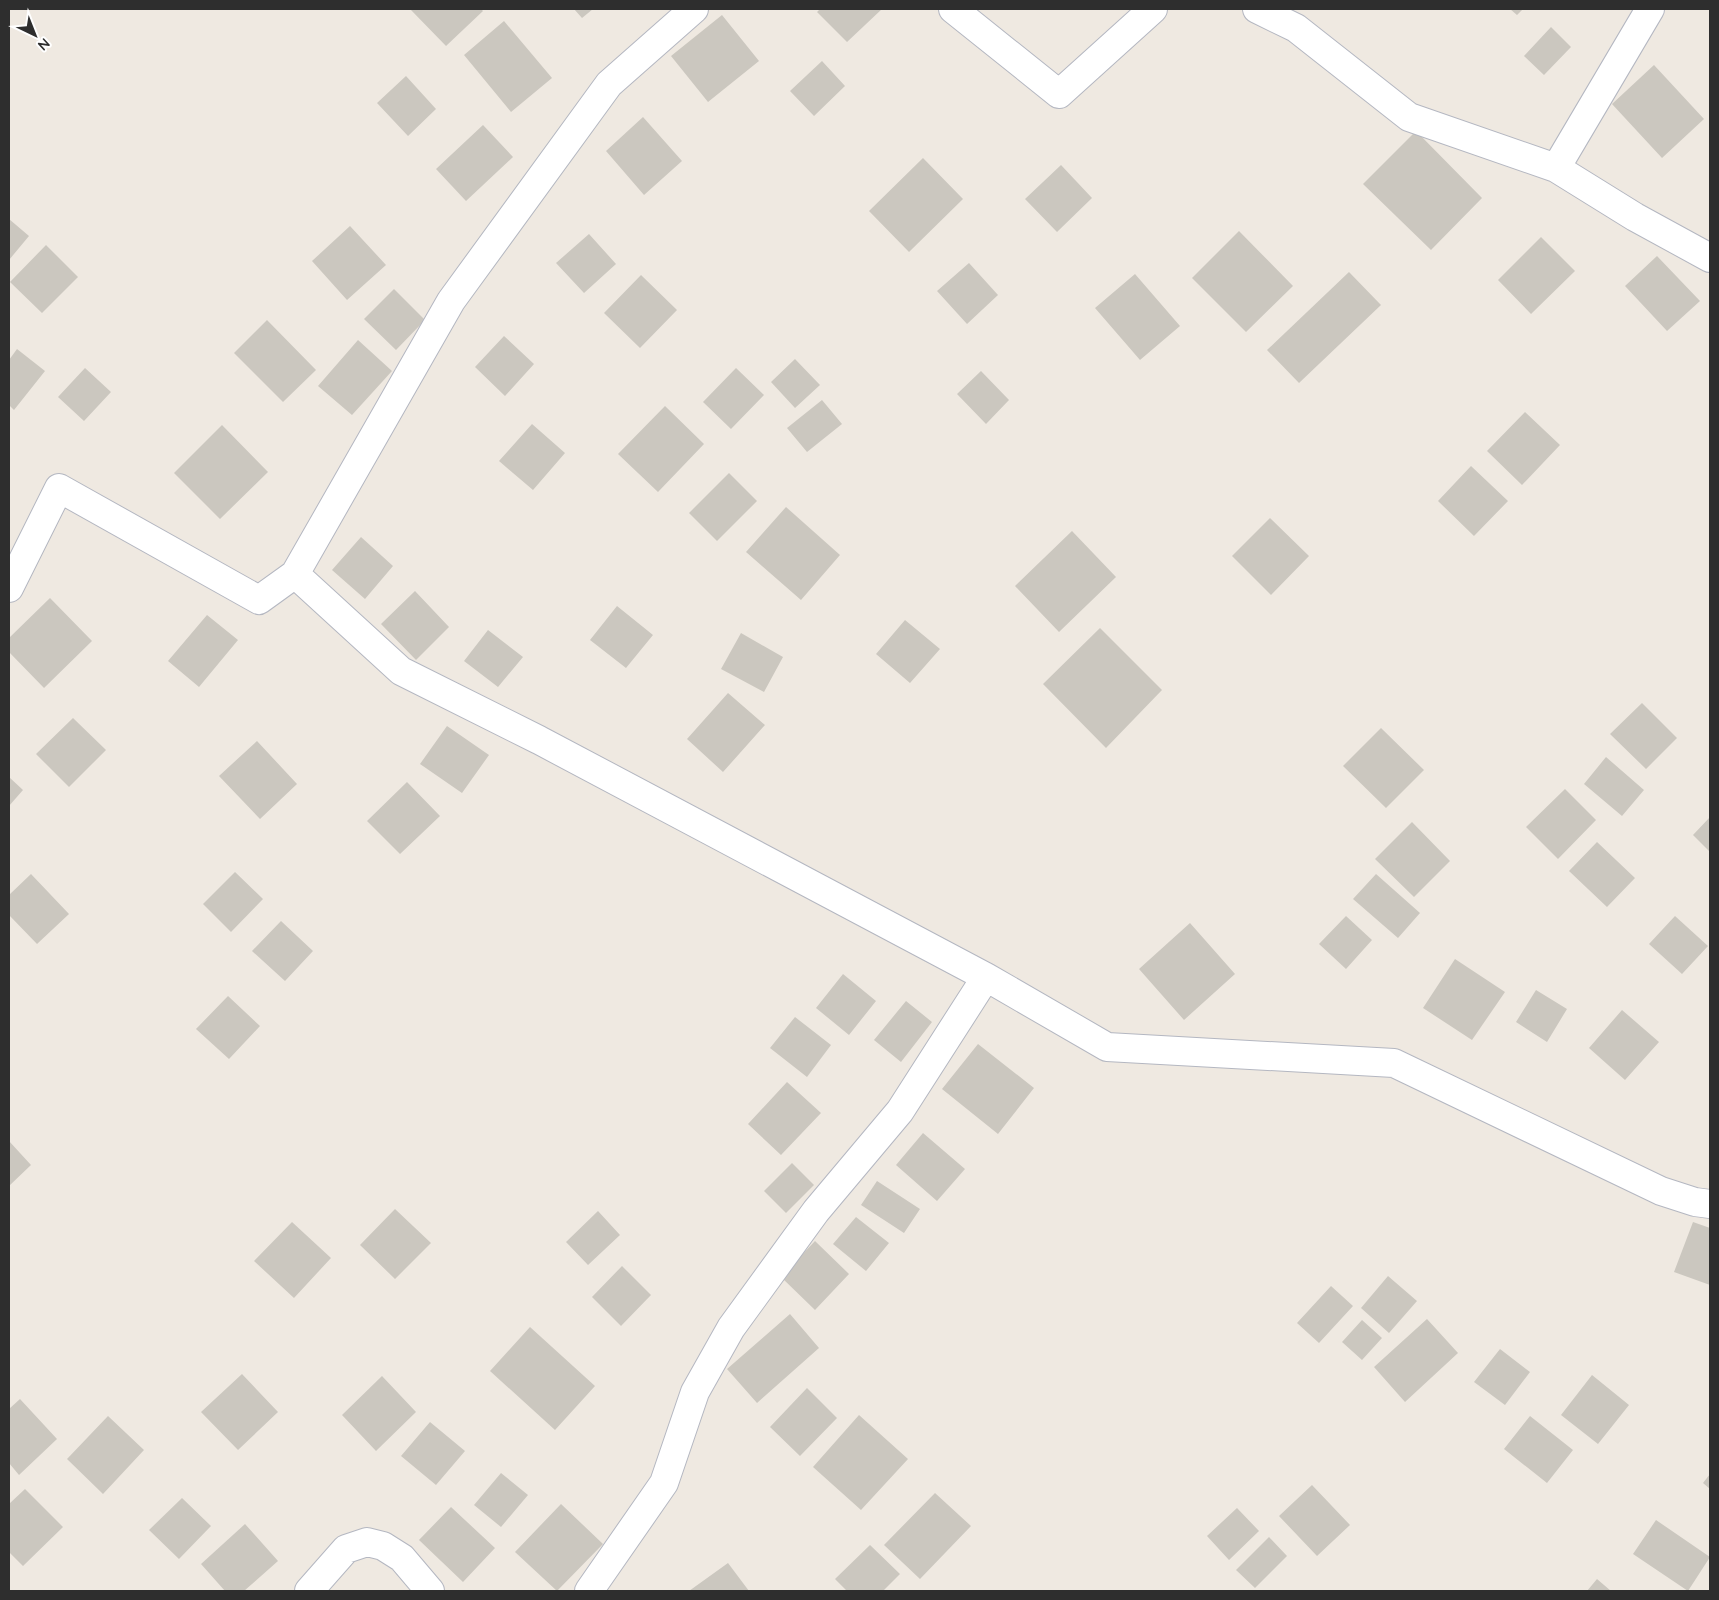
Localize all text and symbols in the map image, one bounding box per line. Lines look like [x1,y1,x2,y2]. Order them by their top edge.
north arrow [10,10,60,60]
text: N [34,34,54,55]

